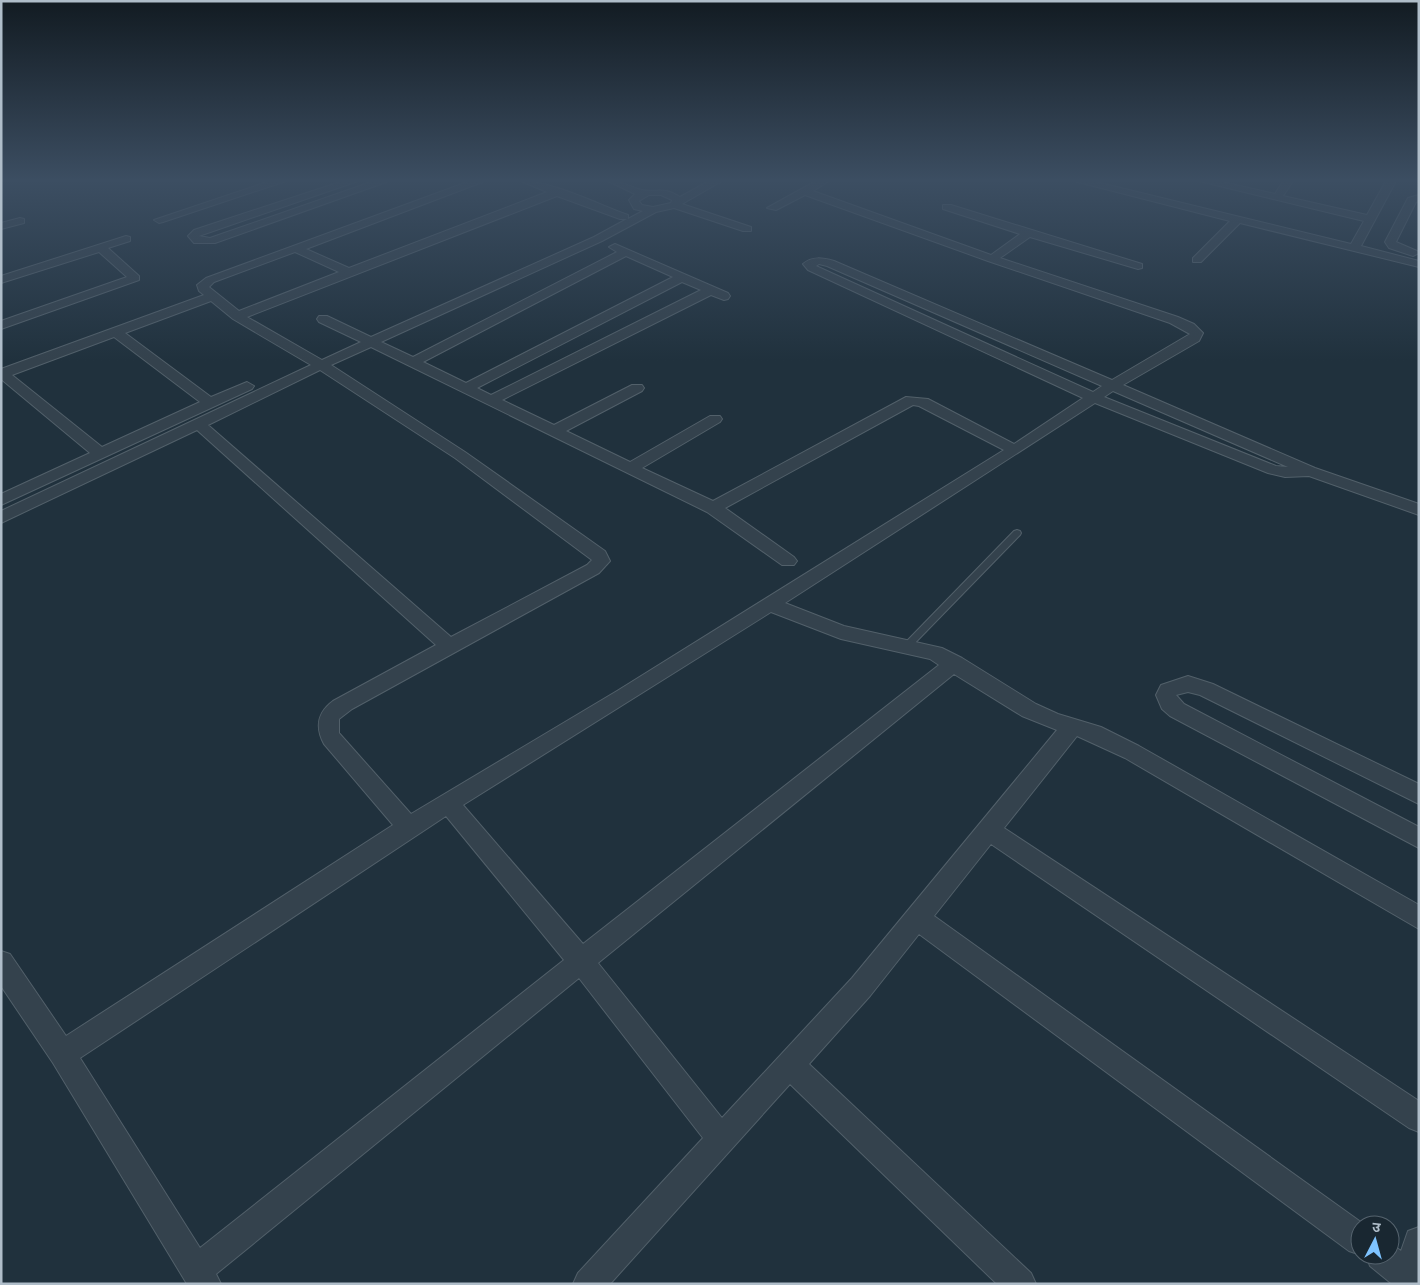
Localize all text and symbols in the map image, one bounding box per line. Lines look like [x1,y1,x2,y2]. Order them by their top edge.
north arrow [1350,1215,1400,1265]
text: उ [1371,1219,1382,1237]

